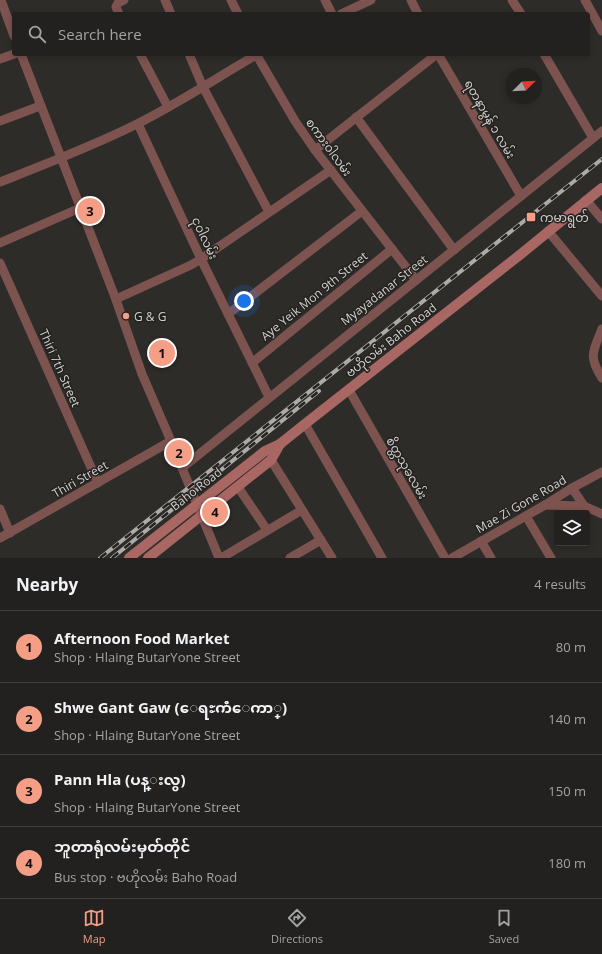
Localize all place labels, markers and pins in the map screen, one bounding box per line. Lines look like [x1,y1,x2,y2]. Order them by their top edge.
pin: 3 [77,196,103,226]
place label: ကမာရွတ် [540,209,589,228]
marker: ကမာရွတ် [525,211,537,223]
place label: G & G [134,308,166,325]
marker: G & G [121,311,131,321]
pin: 1 [149,338,175,368]
pin: 2 [166,438,192,468]
pin: 4 [202,497,228,527]

